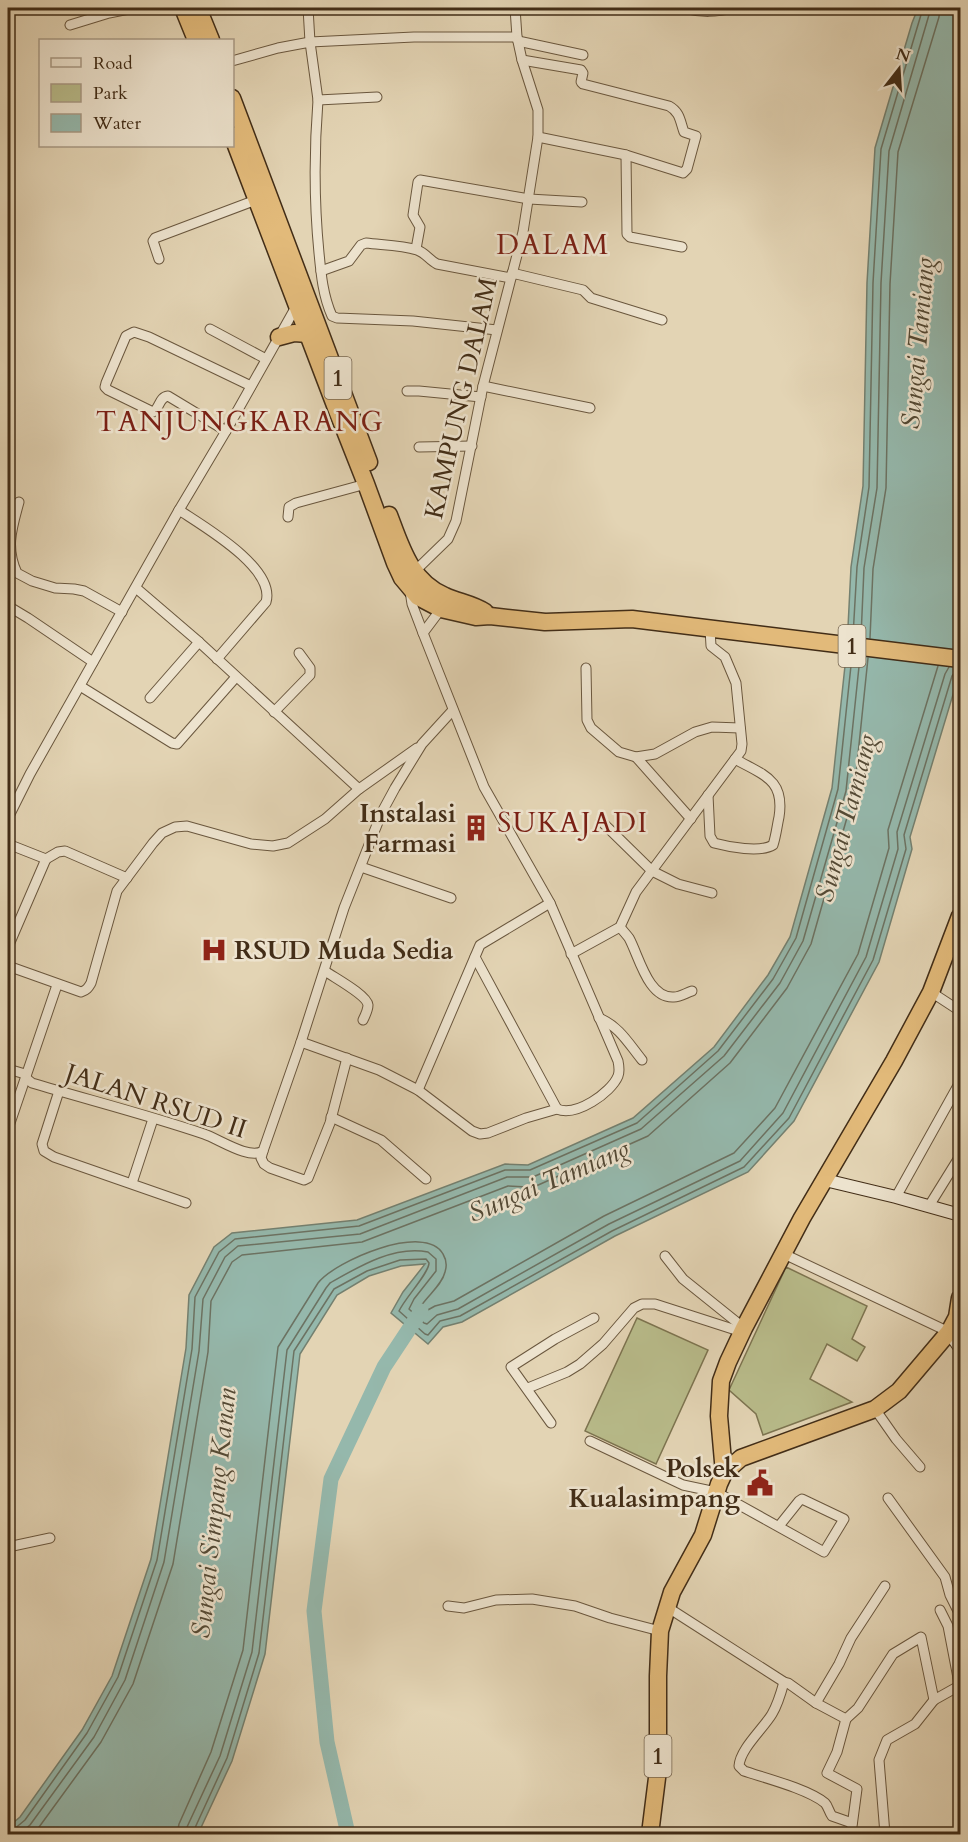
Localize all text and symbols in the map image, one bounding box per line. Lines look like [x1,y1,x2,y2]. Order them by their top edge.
legend [39,39,234,147]
north arrow [869,39,929,99]
text: N [893,43,913,68]
text: Road [93,51,133,76]
text: Park [93,81,128,106]
text: Water [92,111,142,136]
district label: DALAM [496,226,610,264]
water label: Sungai Tamiang [892,256,944,430]
street label: KAMPUNG DALAM [416,274,506,522]
road number: 1 [324,357,352,399]
district label: TANJUNGKARANG [96,403,384,441]
road number: 1 [838,625,866,667]
water label: Sungai Tamiang [806,730,886,906]
place label: Instalasi Farmasi [359,796,456,861]
district label: SUKAJADI [497,804,649,842]
building icon: Instalasi Farmasi [461,813,491,843]
place label: RSUD Muda Sedia [234,933,453,968]
hospital icon: RSUD Muda Sedia [199,935,229,965]
street label: JALAN RSUD II [57,1054,251,1147]
water label: Sungai Tamiang [463,1130,635,1232]
water label: Sungai Simpang Kanan [182,1386,246,1640]
place label: Polsek Kualasimpang [569,1451,741,1516]
public building icon: Polsek Kualasimpang [745,1468,775,1498]
road number: 1 [644,1735,672,1777]

